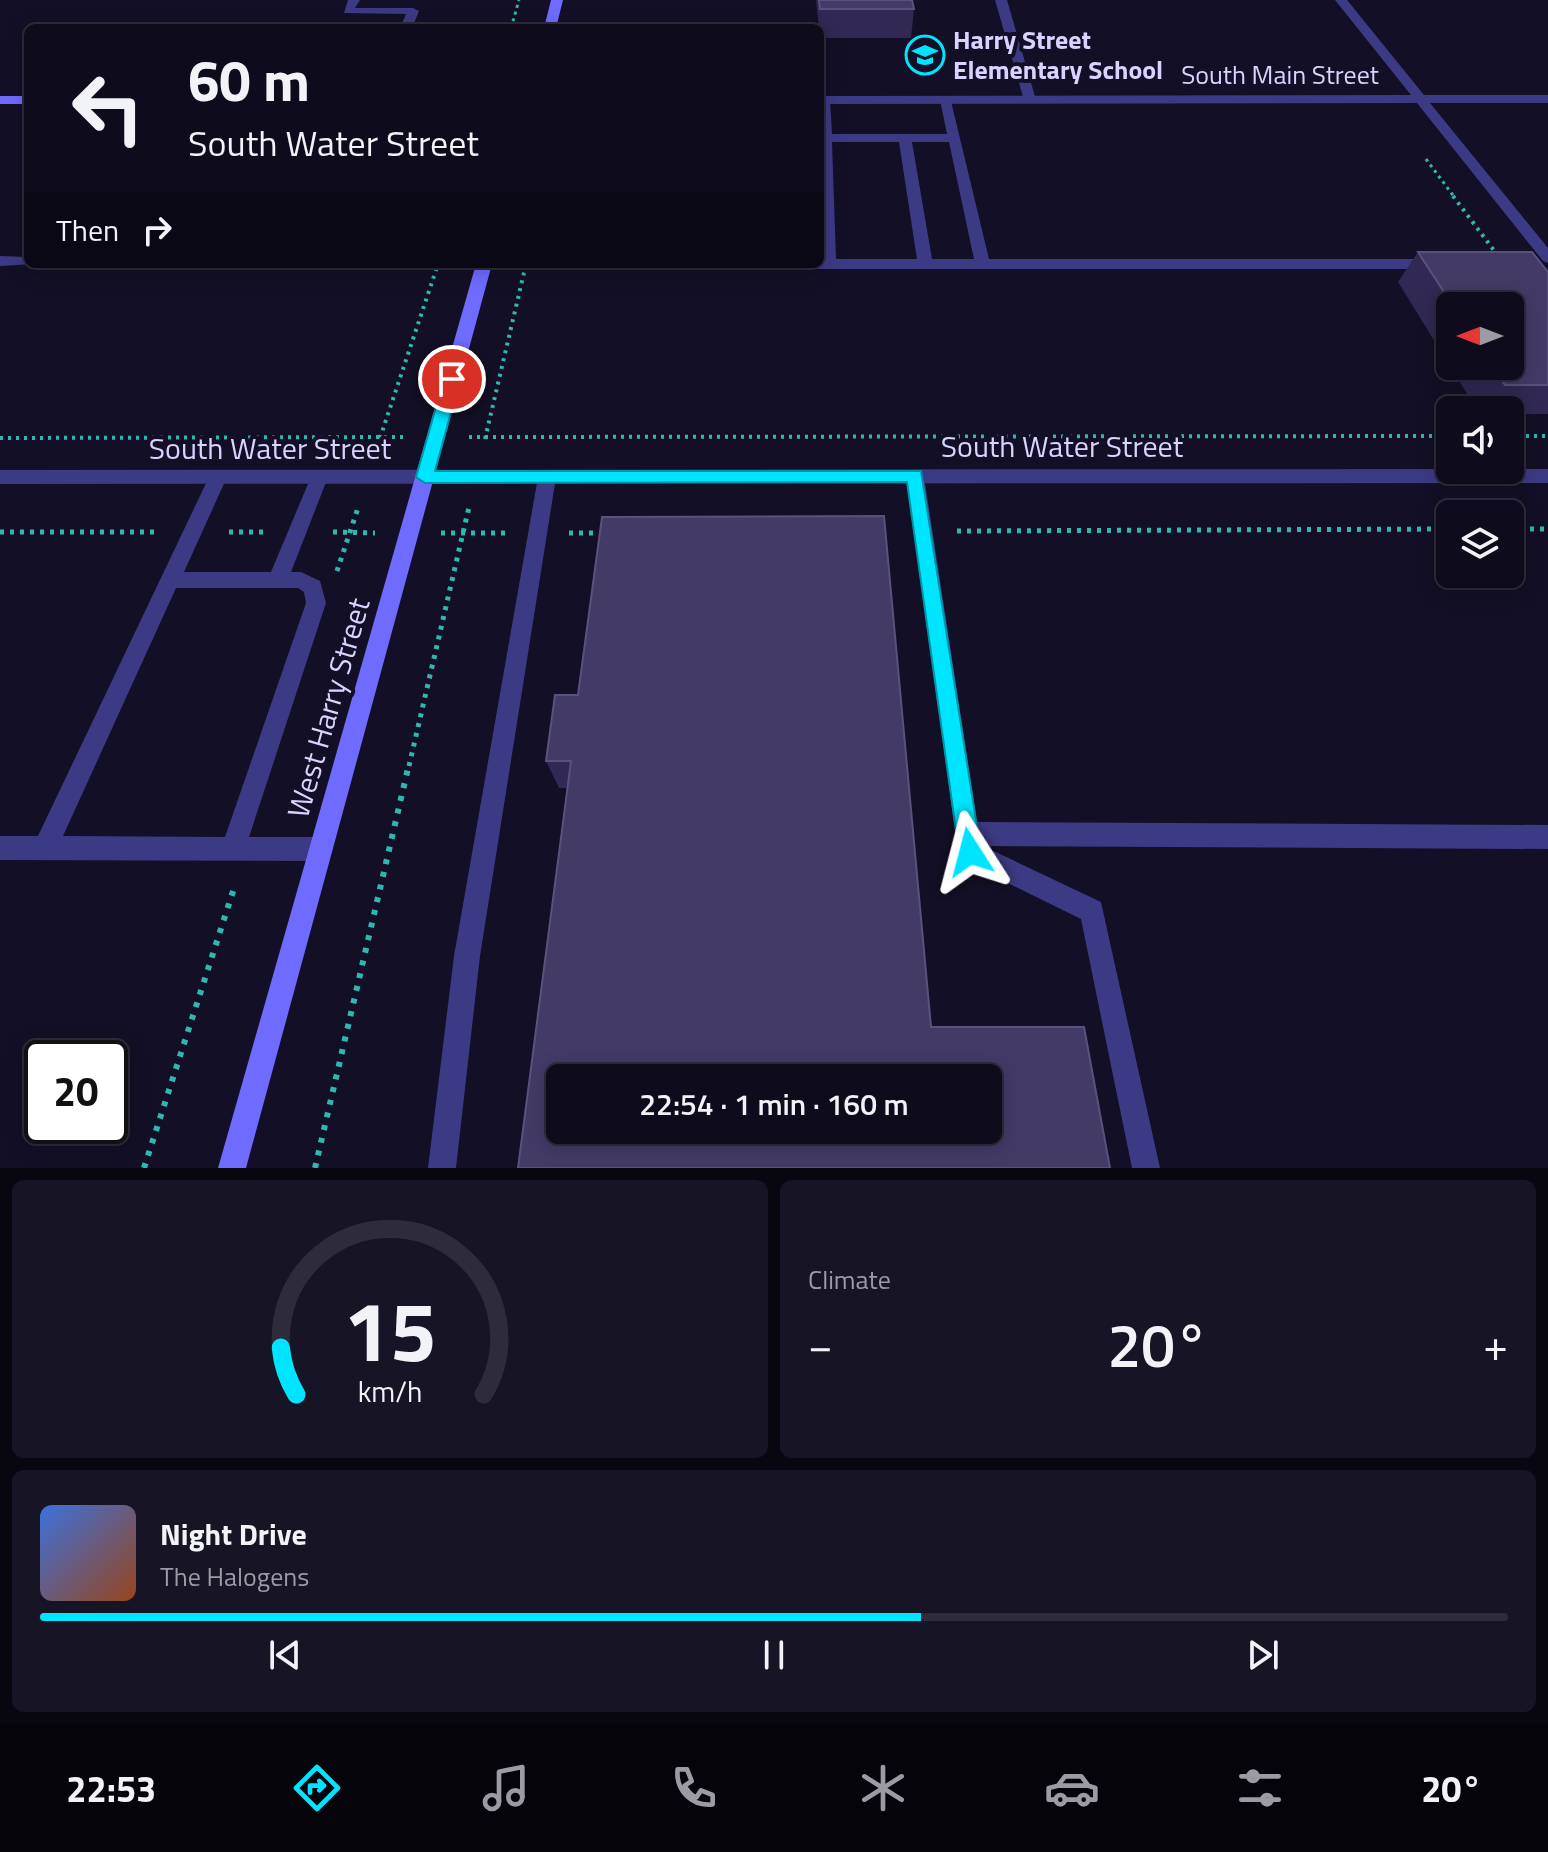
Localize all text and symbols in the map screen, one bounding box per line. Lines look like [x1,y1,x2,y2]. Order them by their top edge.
place label: Harry Street Elementary School [953,20,1163,89]
school or university icon: Harry Street Elementary School [904,34,946,76]
text: 60 m [188,38,310,123]
street label: South Main Street [1181,55,1379,94]
icon: left [56,56,160,160]
text: South Water Street [188,115,479,170]
text: Then [56,207,119,253]
icon: right [135,208,179,252]
north arrow [1436,292,1524,380]
map controls [1436,292,1524,588]
pin [418,345,486,413]
icon: arrive [430,357,474,401]
button: sound [1436,396,1524,484]
street label: South Water Street [941,423,1184,469]
street label: South Water Street [149,425,392,471]
button: layers [1436,500,1524,588]
street label: West Harry Street [275,592,382,823]
position arrow [928,810,1012,894]
speed limit sign: 20 [24,1040,128,1144]
text: 22:54 · 1 min · 160 m [639,1081,909,1127]
text: Climate [808,1260,891,1299]
text: 15 [343,1267,437,1393]
text: 20° [1108,1299,1208,1390]
text: − [808,1311,833,1378]
text: + [1483,1311,1508,1378]
text: km/h [358,1370,422,1413]
text: Night Drive [160,1511,307,1557]
text: The Halogens [160,1557,309,1596]
icon: previous [263,1633,307,1677]
icon: pause [752,1633,796,1677]
icon: next [1241,1633,1285,1677]
icon: directions [289,1760,345,1816]
icon: music [478,1760,534,1816]
icon: phone [666,1760,722,1816]
icon: climate [855,1760,911,1816]
icon: car [1044,1760,1100,1816]
icon: filters [1232,1760,1288,1816]
text: 22:53 [66,1761,156,1816]
text: 20° [1421,1761,1482,1816]

